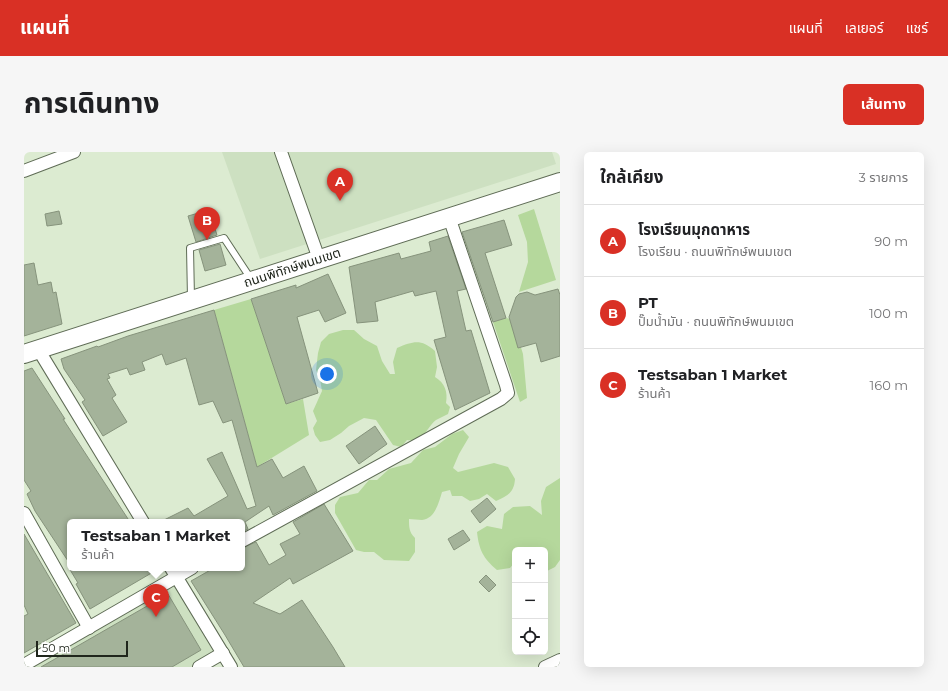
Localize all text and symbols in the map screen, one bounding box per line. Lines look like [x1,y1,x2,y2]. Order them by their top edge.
text: แผนที่ [20,16,70,39]
text: แผนที่ [789,19,823,37]
text: เลเยอร์ [845,19,884,37]
text: แชร์ [906,19,928,37]
button: เส้นทาง [843,84,924,125]
text: การเดินทาง [24,86,159,120]
text: ใกล้เคียง [600,167,663,187]
pin: A [327,168,353,201]
text: 3 รายการ [858,169,908,185]
pin: B [194,207,220,240]
text: โรงเรียนมุกดาหาร [638,220,750,239]
text: A [608,233,618,249]
text: 90 m [874,233,908,249]
text: โรงเรียน · ถนนพิทักษ์พนมเขต [638,243,792,259]
street label: ถนนพิทักษ์พนมเขต [242,244,342,290]
text: PT [638,293,658,312]
text: B [608,305,618,321]
text: 100 m [869,305,908,321]
text: ปั๊มน้ำมัน · ถนนพิทักษ์พนมเขต [638,313,794,329]
your location [317,364,337,384]
text: Testsaban 1 Market [638,365,787,384]
text: C [608,377,618,393]
text: 160 m [870,377,908,393]
text: ร้านค้า [638,385,671,401]
popup [67,519,245,571]
text: Testsaban 1 Market [81,526,231,545]
text: ร้านค้า [81,546,114,562]
map controls [512,547,548,655]
button: + [512,547,548,583]
button: − [512,583,548,619]
pin: C [143,584,169,617]
button: locate [512,619,548,655]
scale bar [36,639,128,658]
text: 50 m [42,641,70,655]

